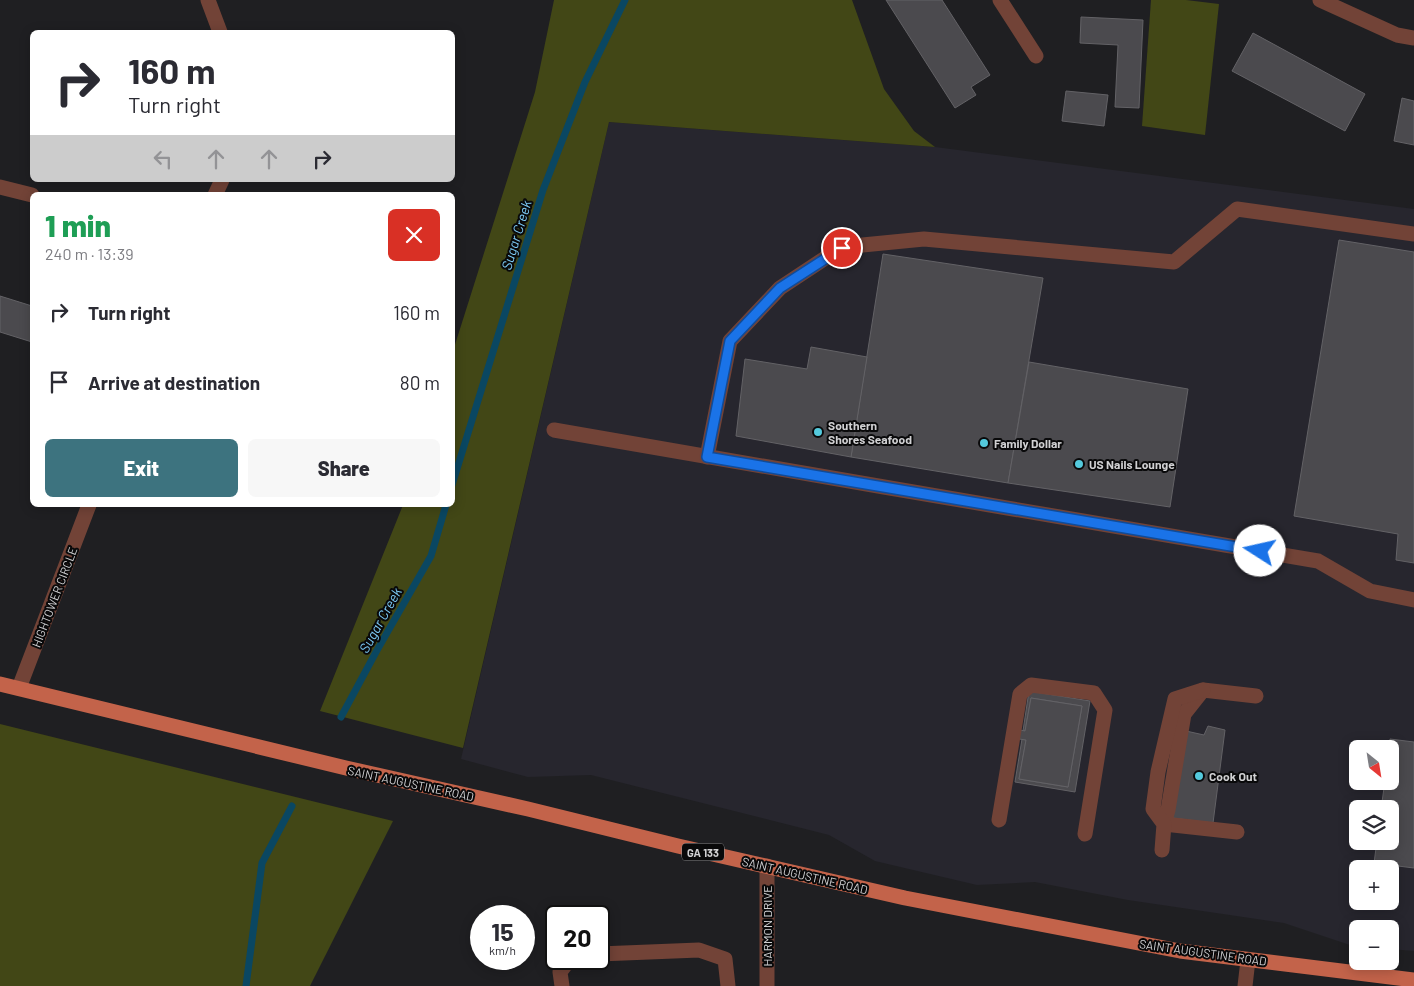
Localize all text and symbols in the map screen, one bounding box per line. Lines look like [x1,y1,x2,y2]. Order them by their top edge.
text: 160 m [128,49,215,91]
icon: right [45,50,110,115]
text: Turn right [128,91,221,117]
icon: left [149,145,177,173]
icon: ahead [202,145,230,173]
icon: ahead [255,145,283,173]
icon: right [308,145,336,173]
water label: Sugar Creek [497,198,535,272]
text: 1 min [45,207,111,243]
button: close [388,209,440,261]
pin [821,227,863,269]
icon: arrive [828,234,856,262]
text: 240 m · 13:39 [45,244,133,263]
icon: right [45,298,73,326]
text: Turn right [88,301,170,324]
text: 160 m [393,301,440,324]
icon: arrive [45,368,73,396]
text: Arrive at destination [88,371,260,394]
text: 80 m [400,371,440,394]
place label: Southern Shores Seafood [828,418,912,446]
marker: Southern Shores Seafood [812,426,824,438]
place label: Family Dollar [994,436,1062,450]
marker: Family Dollar [978,437,990,449]
button: Exit [45,439,238,497]
button: Share [248,439,440,497]
place label: US Nails Lounge [1089,457,1175,471]
marker: US Nails Lounge [1073,458,1085,470]
position arrow [1233,524,1285,576]
street label: HIGHTOWER CIRCLE [28,545,80,649]
water label: Sugar Creek [355,584,405,656]
north arrow [1349,740,1399,790]
map controls [1349,740,1399,970]
street label: SAINT AUGUSTINE ROAD [347,763,475,803]
place label: Cook Out [1209,769,1257,783]
marker: Cook Out [1193,770,1205,782]
button: layers [1349,800,1399,850]
road number: GA 133 [682,844,724,860]
street label: SAINT AUGUSTINE ROAD [741,854,869,896]
button: + [1349,860,1399,910]
street label: HARMON DRIVE [760,885,774,967]
speed limit sign: 20 [545,905,610,970]
text: 15 [491,916,514,946]
button: − [1349,920,1399,970]
street label: SAINT AUGUSTINE ROAD [1138,936,1268,968]
text: km/h [489,943,516,957]

